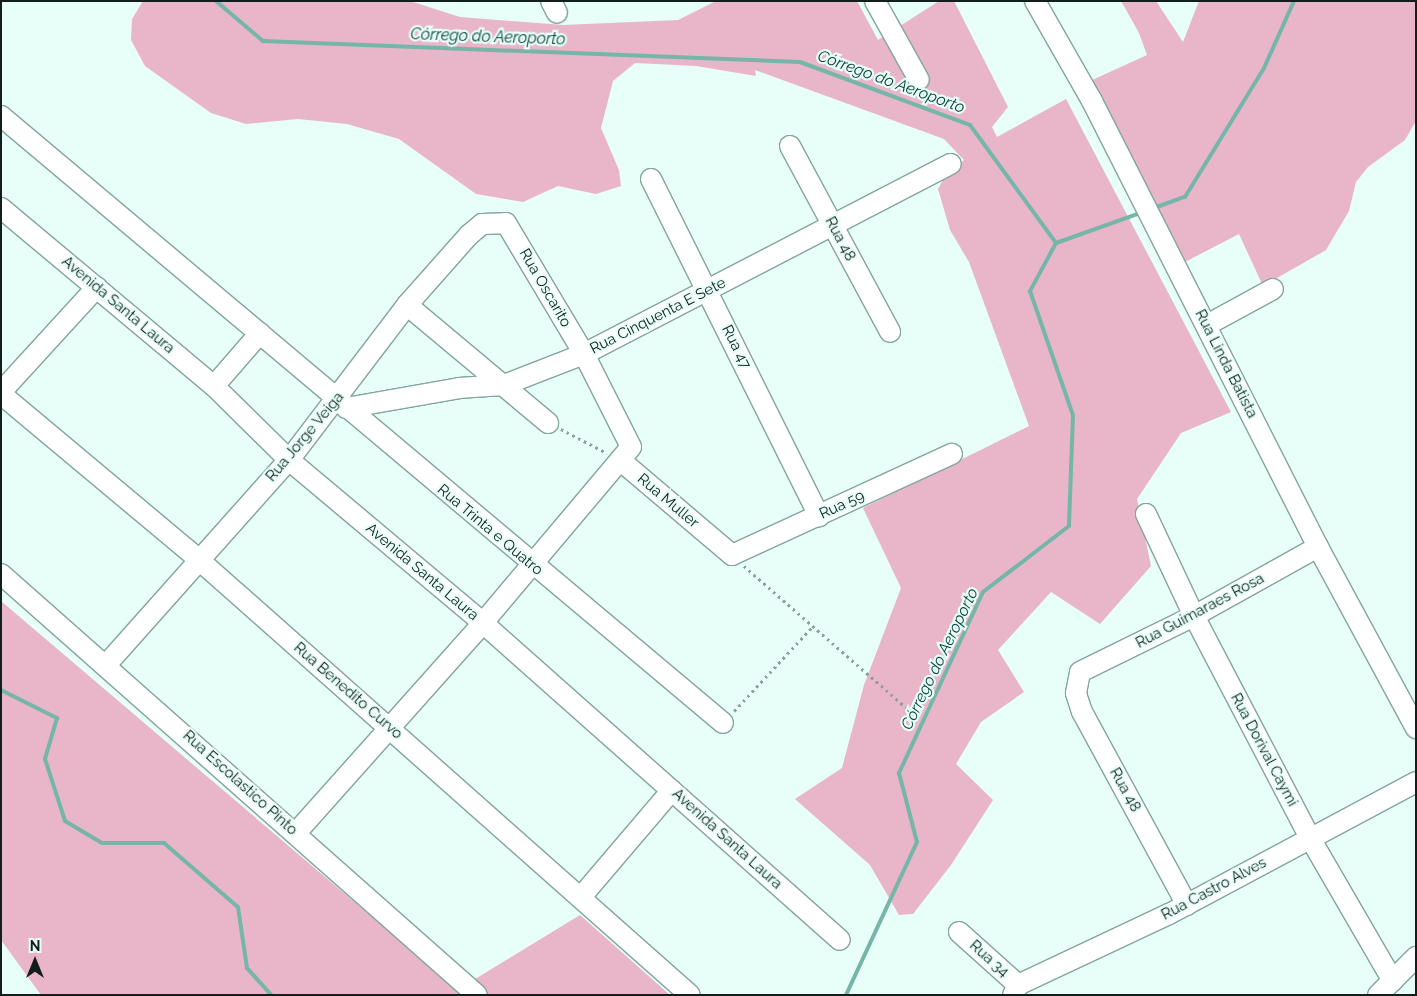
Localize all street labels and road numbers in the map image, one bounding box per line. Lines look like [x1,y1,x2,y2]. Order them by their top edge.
street label: Rua 48 [821,214,859,264]
street label: Rua Oscarito [515,245,575,331]
street label: Avenida Santa Laura [58,253,178,357]
street label: Rua Cinquenta E Sete [587,274,729,358]
street label: Rua Linda Batista [1191,307,1261,421]
street label: Rua 47 [718,322,754,372]
street label: Rua Jorge Veiga [262,388,348,486]
street label: Rua Muller [634,470,702,532]
street label: Rua Trinta e Quatro [433,481,547,579]
street label: Rua 59 [817,487,867,523]
street label: Avenida Santa Laura [362,520,482,624]
street label: Rua Guimaraes Rosa [1133,570,1267,652]
street label: Rua Benedito Curvo [290,639,406,743]
street label: Rua Dorival Caymi [1226,690,1302,810]
street label: Rua Escolastico Pinto [179,727,301,839]
street label: Rua 48 [1106,765,1144,815]
street label: Avenida Santa Laura [668,785,786,893]
street label: Rua Castro Alves [1158,854,1270,924]
street label: Rua 34 [966,937,1012,981]

